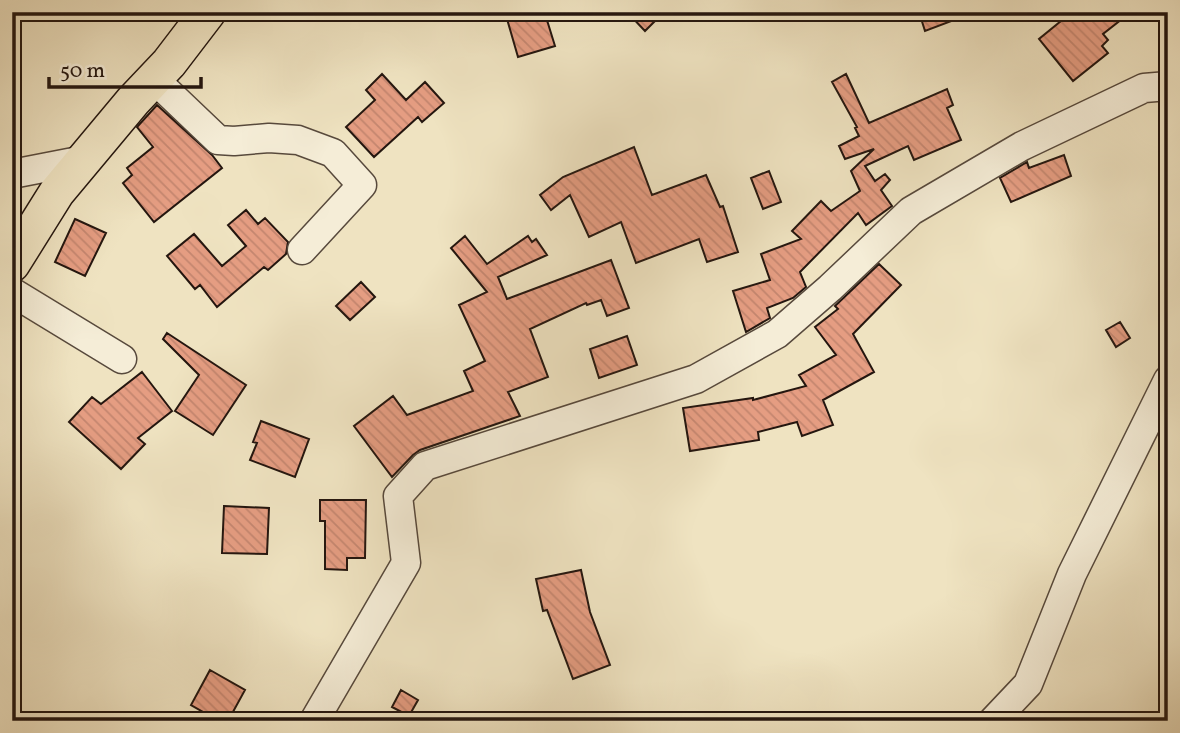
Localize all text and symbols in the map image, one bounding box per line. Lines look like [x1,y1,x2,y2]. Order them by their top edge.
scale bar [49,46,201,90]
text: 50 m [60,57,105,86]

